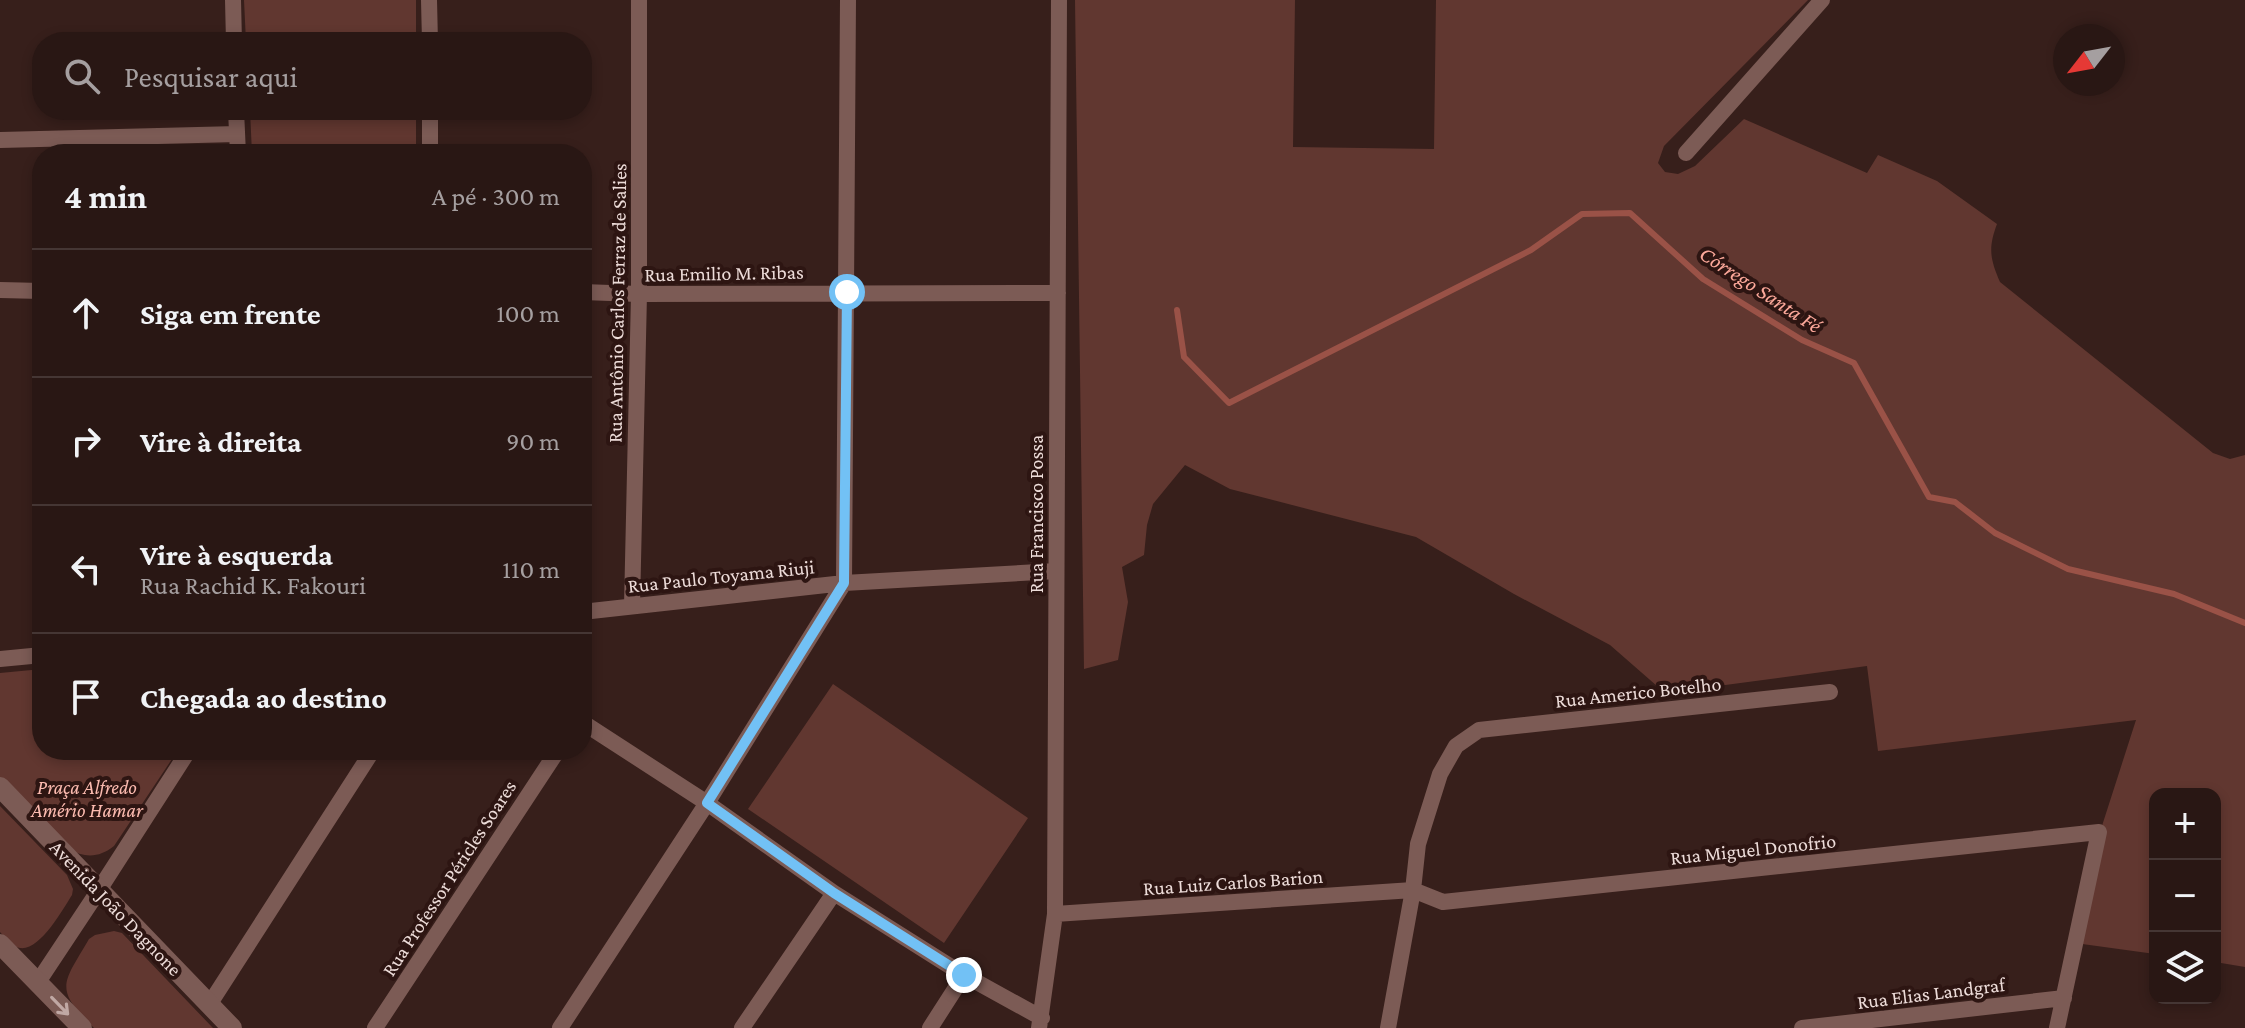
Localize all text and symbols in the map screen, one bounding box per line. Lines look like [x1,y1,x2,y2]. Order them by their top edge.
north arrow [2053,24,2125,96]
search box [32,32,592,120]
icon: search [60,54,104,98]
text: Pesquisar aqui [124,60,298,93]
street label: Rua Antônio Carlos Ferraz de Salies [604,163,630,443]
text: 4 min [64,178,147,215]
text: A pé · 300 m [432,182,560,211]
water label: Córrego Santa Fé [1695,241,1828,339]
street label: Rua Emilio M. Ribas [644,261,804,285]
route start [829,274,865,310]
icon: ahead [64,291,108,335]
text: Siga em frente [140,297,321,330]
text: 100 m [496,299,560,328]
icon: right [64,419,108,463]
text: Vire à direita [140,425,302,458]
text: 90 m [506,427,560,456]
street label: Rua Francisco Possa [1025,435,1047,593]
text: Vire à esquerda [140,538,333,571]
icon: left [64,547,108,591]
text: 110 m [502,555,560,584]
street label: Rua Paulo Toyama Riuji [627,555,815,598]
text: Rua Rachid K. Fakouri [140,571,366,600]
street label: Rua Americo Botelho [1554,672,1722,712]
icon: arrive [64,675,108,719]
text: Chegada ao destino [140,681,387,714]
park label: Praça Alfredo Amério Hamar [30,776,144,821]
street label: Rua Professor Péricles Soares [378,776,521,980]
map controls [2149,788,2221,1004]
button: + [2149,788,2221,860]
street label: Rua Miguel Donofrio [1669,829,1837,870]
street label: Avenida João Dagnone [45,836,186,981]
button: − [2149,860,2221,932]
street label: Rua Luiz Carlos Barion [1142,865,1324,899]
button: layers [2149,932,2221,1004]
route end [946,957,982,993]
street label: Rua Elias Landgraf [1856,973,2007,1014]
one-way arrow [51,996,70,1016]

